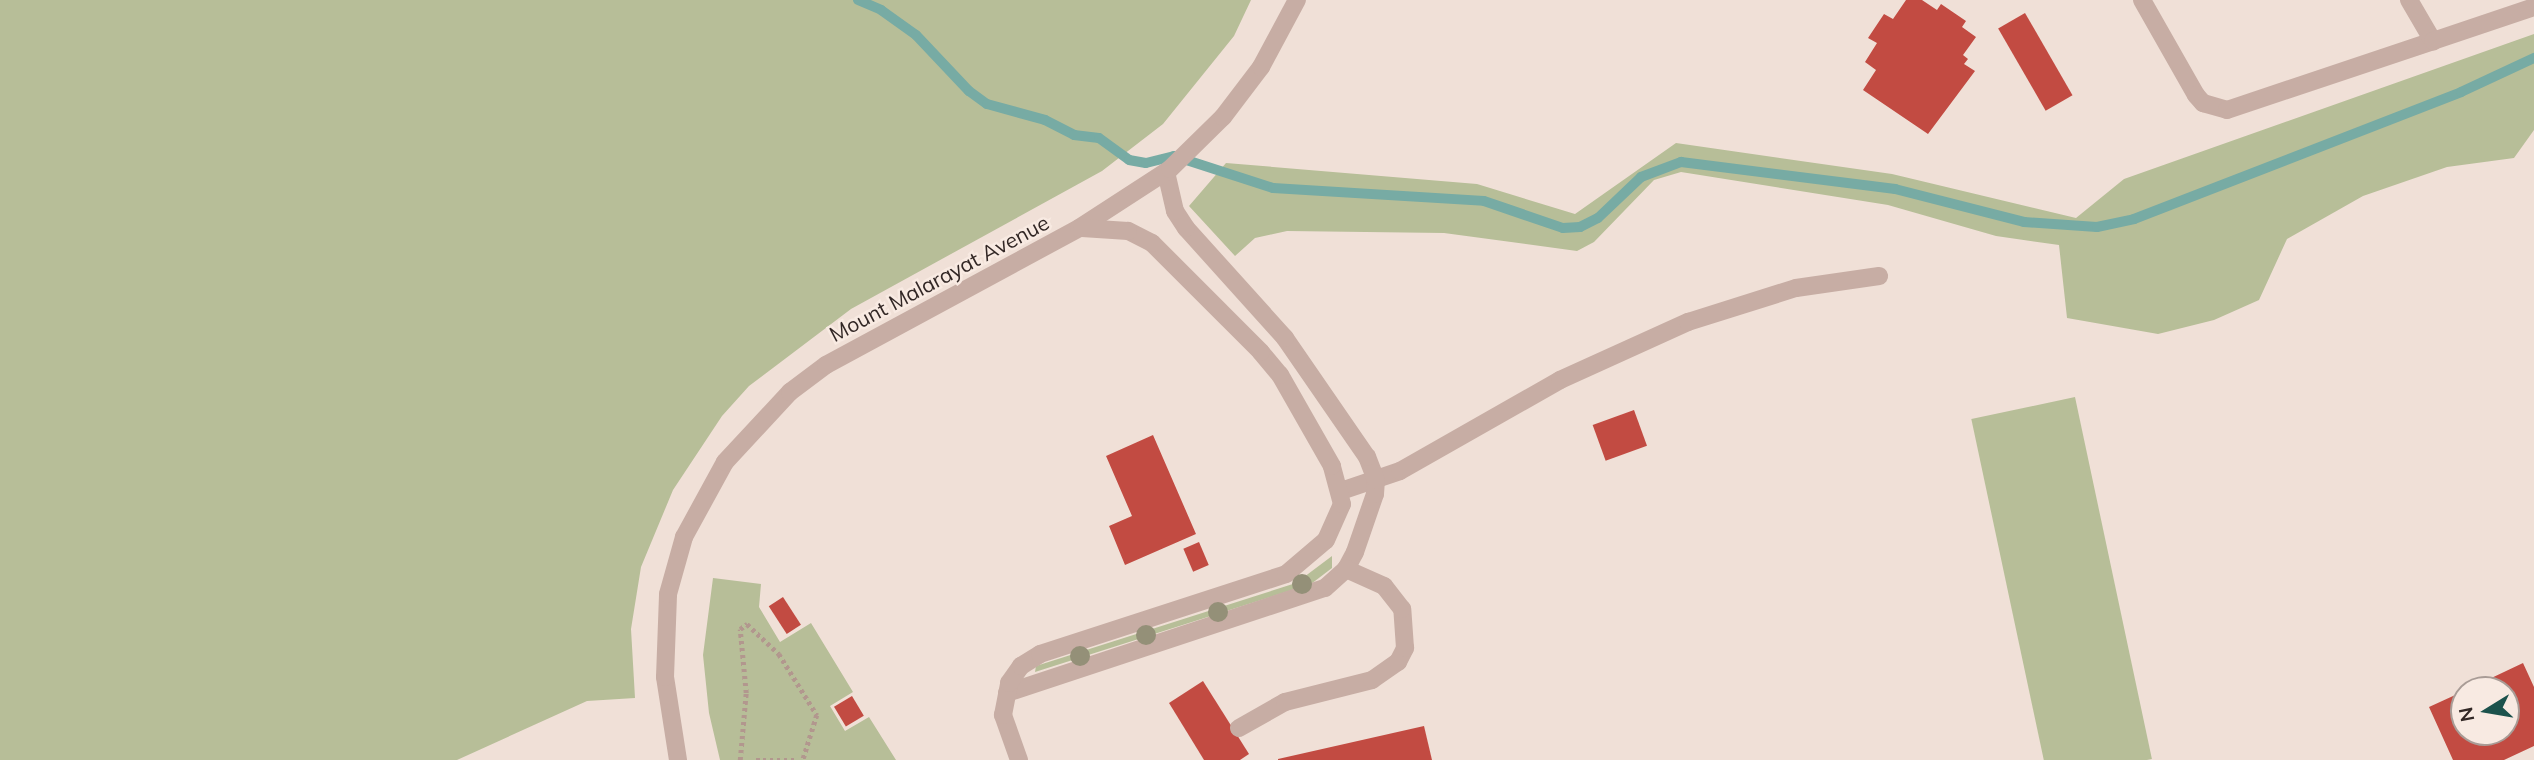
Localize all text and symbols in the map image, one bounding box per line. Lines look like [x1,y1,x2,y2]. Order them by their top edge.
street label: Mount Malarayat Avenue [825,209,1053,347]
north arrow [2450,676,2520,746]
text: N [2453,705,2480,724]

